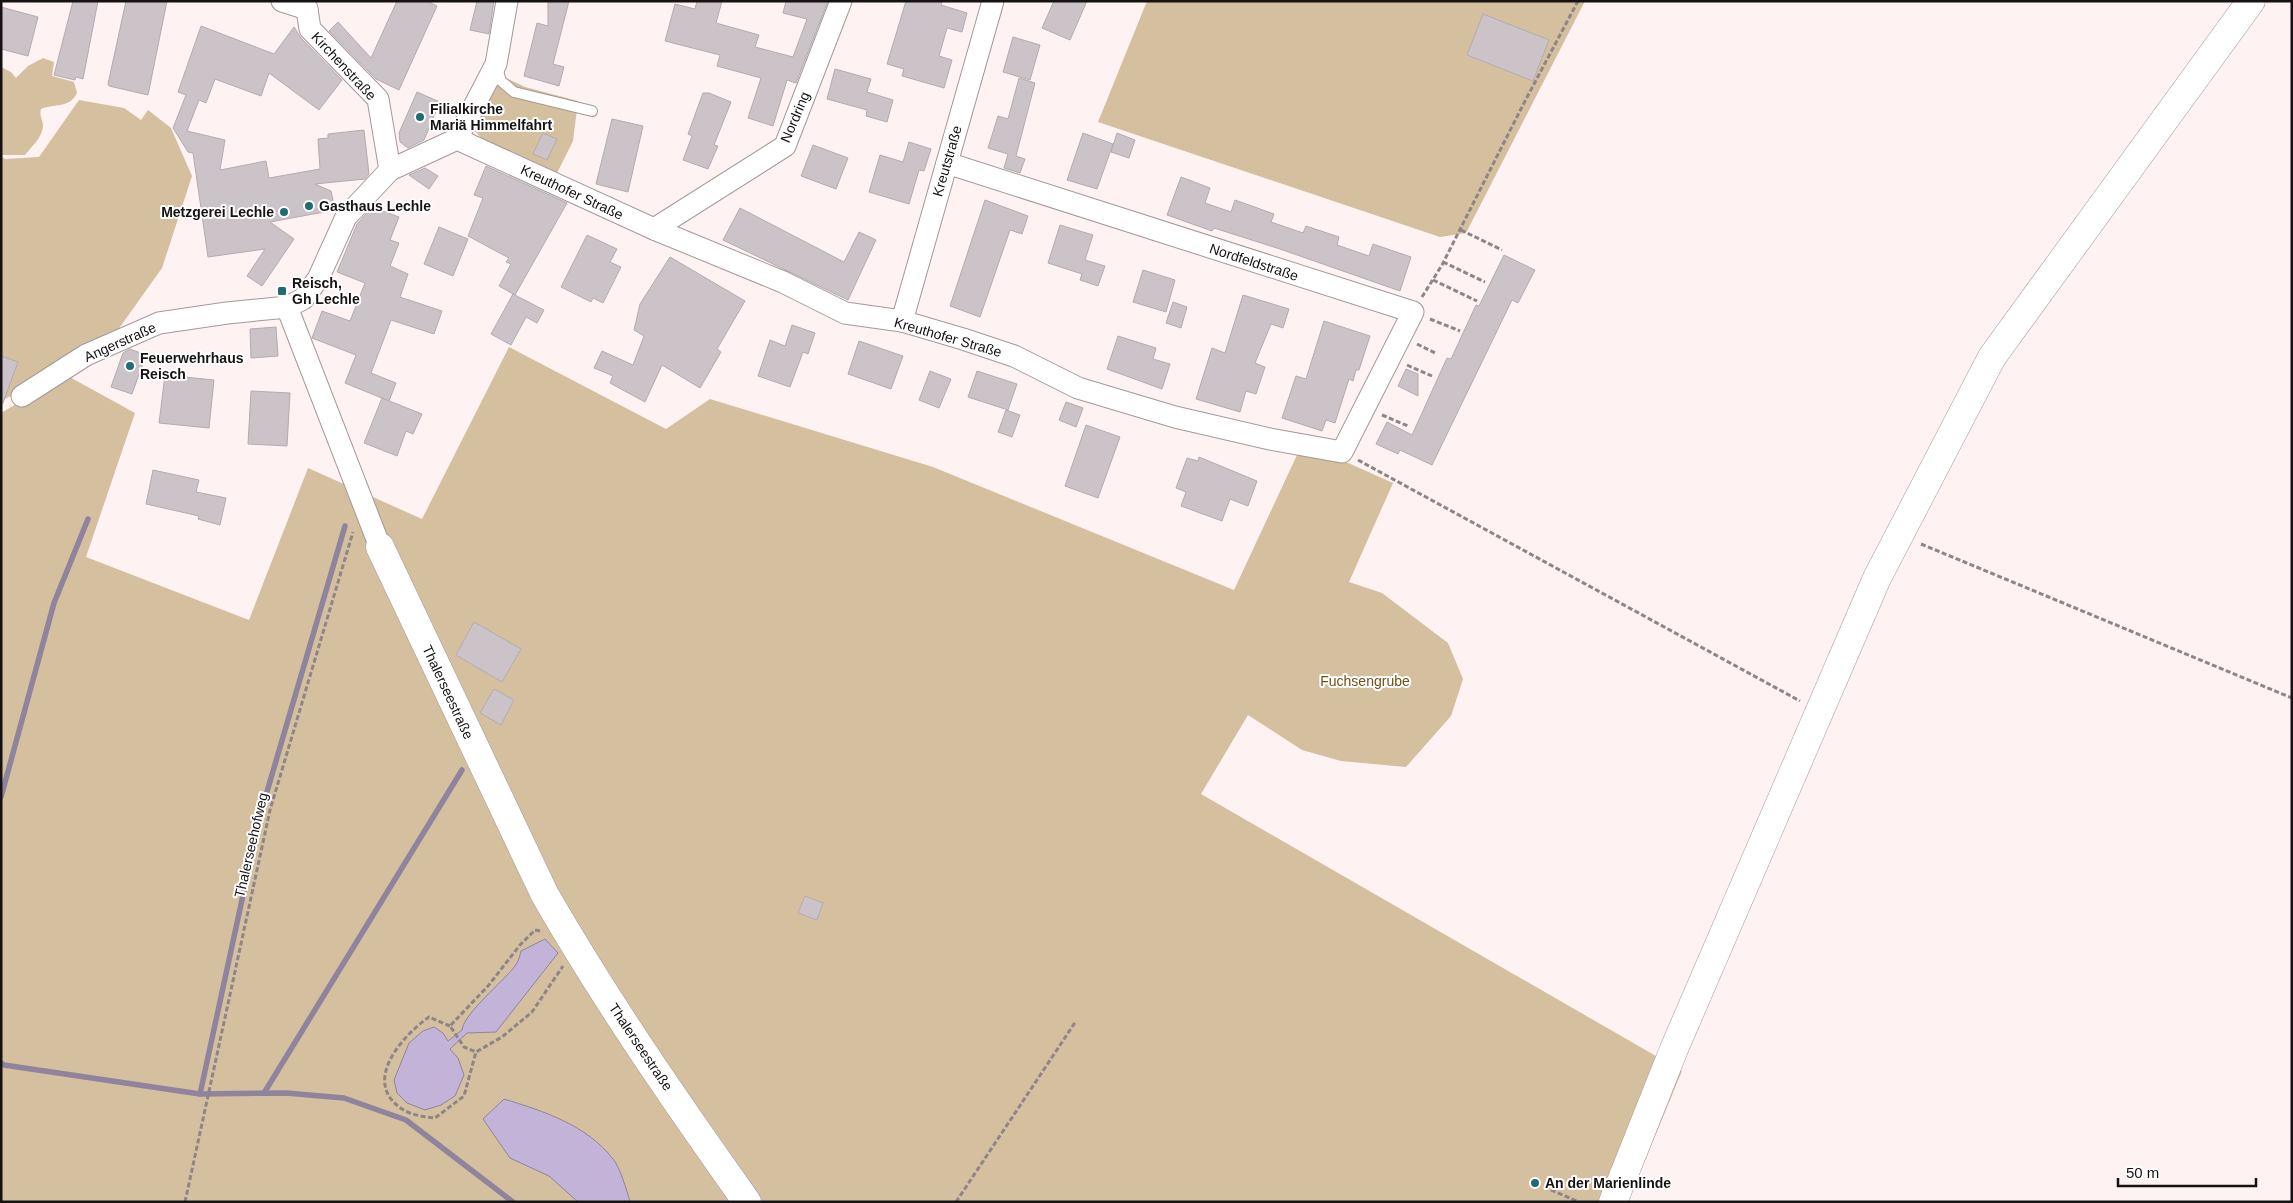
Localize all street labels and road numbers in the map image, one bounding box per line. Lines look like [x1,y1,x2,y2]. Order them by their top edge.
street label: Kirchenstraße [308,29,380,103]
street label: Nordring [777,89,813,145]
street label: Kreutstraße [929,123,965,198]
street label: Kreuthofer Straße [518,161,626,223]
street label: Nordfeldstraße [1207,240,1301,284]
street label: Kreuthofer Straße [892,314,1004,360]
street label: Angerstraße [82,319,159,365]
street label: Thalerseestraße [419,642,477,742]
street label: Thalerseehofweg [231,791,271,899]
street label: Thalerseestraße [606,1000,676,1094]

